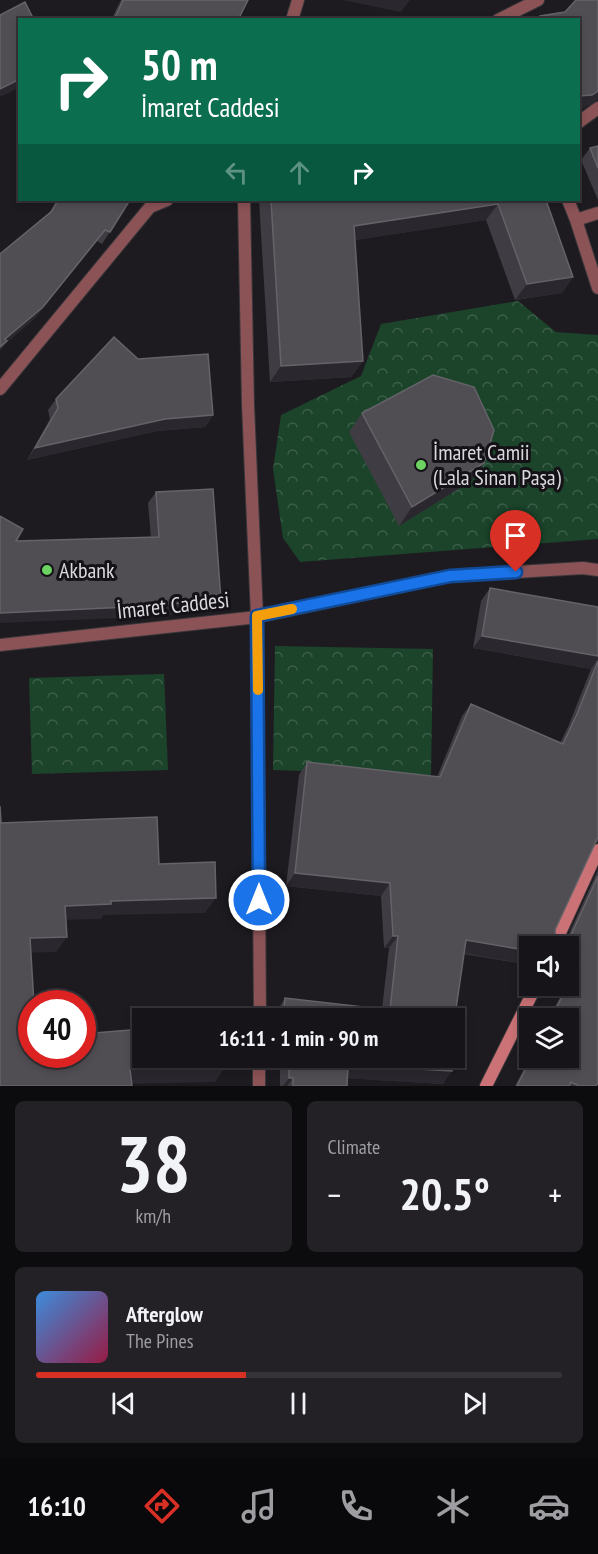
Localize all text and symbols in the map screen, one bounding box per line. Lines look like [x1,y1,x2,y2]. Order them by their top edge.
text: 50 m [141,37,218,92]
icon: right [42,42,120,120]
text: İmaret Caddesi [141,90,280,124]
icon: left [220,156,253,189]
icon: ahead [283,156,316,189]
icon: right [346,156,379,189]
place label: İmaret Camii (Lala Sinan Paşa) [433,438,562,491]
marker: İmaret Camii (Lala Sinan Paşa) [414,458,428,472]
pin [490,510,541,572]
icon: arrive [499,519,532,552]
place label: Akbank [59,556,115,584]
marker: Akbank [40,563,54,577]
street label: İmaret Caddesi [115,585,231,625]
position arrow [227,868,291,932]
map controls [519,936,579,1068]
button: sound [519,936,579,996]
speed limit sign: 40 [18,990,96,1068]
button: layers [519,1008,579,1068]
text: 16:11 · 1 min · 90 m [219,1024,378,1052]
text: 38 [116,1113,191,1214]
text: Climate [328,1134,380,1160]
text: 20.5° [400,1164,490,1222]
text: − [328,1173,341,1216]
text: + [548,1173,562,1216]
text: km/h [136,1203,171,1229]
text: Afterglow [126,1300,203,1328]
text: The Pines [126,1328,193,1354]
icon: previous [107,1387,140,1420]
icon: pause [282,1387,315,1420]
icon: next [458,1387,491,1420]
icon: directions [141,1485,183,1527]
icon: music [238,1485,280,1527]
icon: phone [335,1485,377,1527]
icon: climate [432,1485,474,1527]
icon: car [528,1485,570,1527]
text: 16:10 [27,1489,86,1523]

